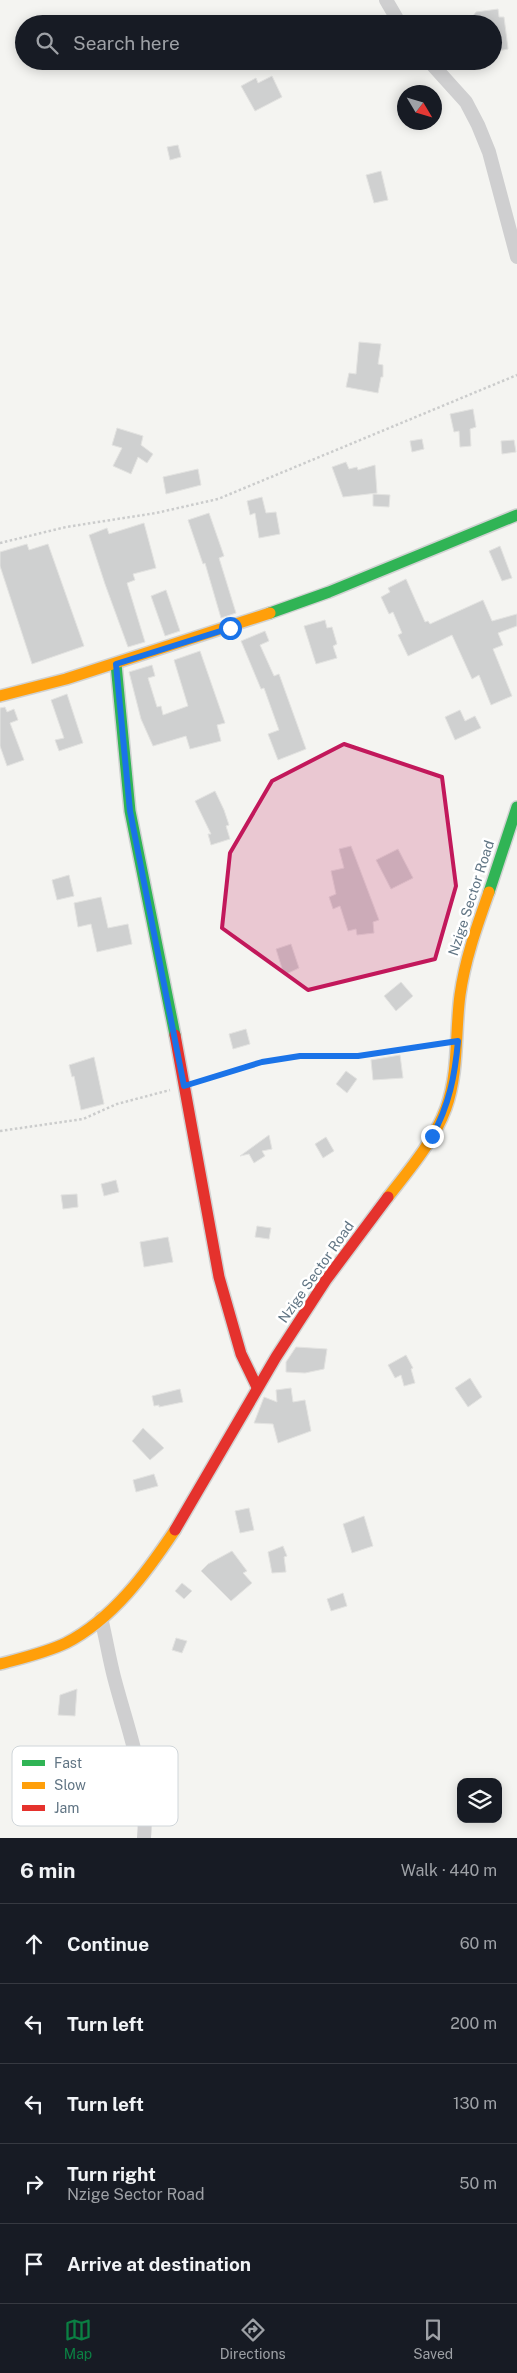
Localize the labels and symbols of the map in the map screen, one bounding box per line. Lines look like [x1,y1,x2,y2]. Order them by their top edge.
north arrow [397,85,442,130]
route start [219,617,242,640]
street label: Nzige Sector Road [445,838,497,958]
route end [421,1125,444,1148]
street label: Nzige Sector Road [275,1218,357,1326]
legend [12,1746,178,1826]
text: Fast [54,1755,82,1771]
text: Slow [54,1777,86,1793]
text: Jam [54,1800,79,1816]

